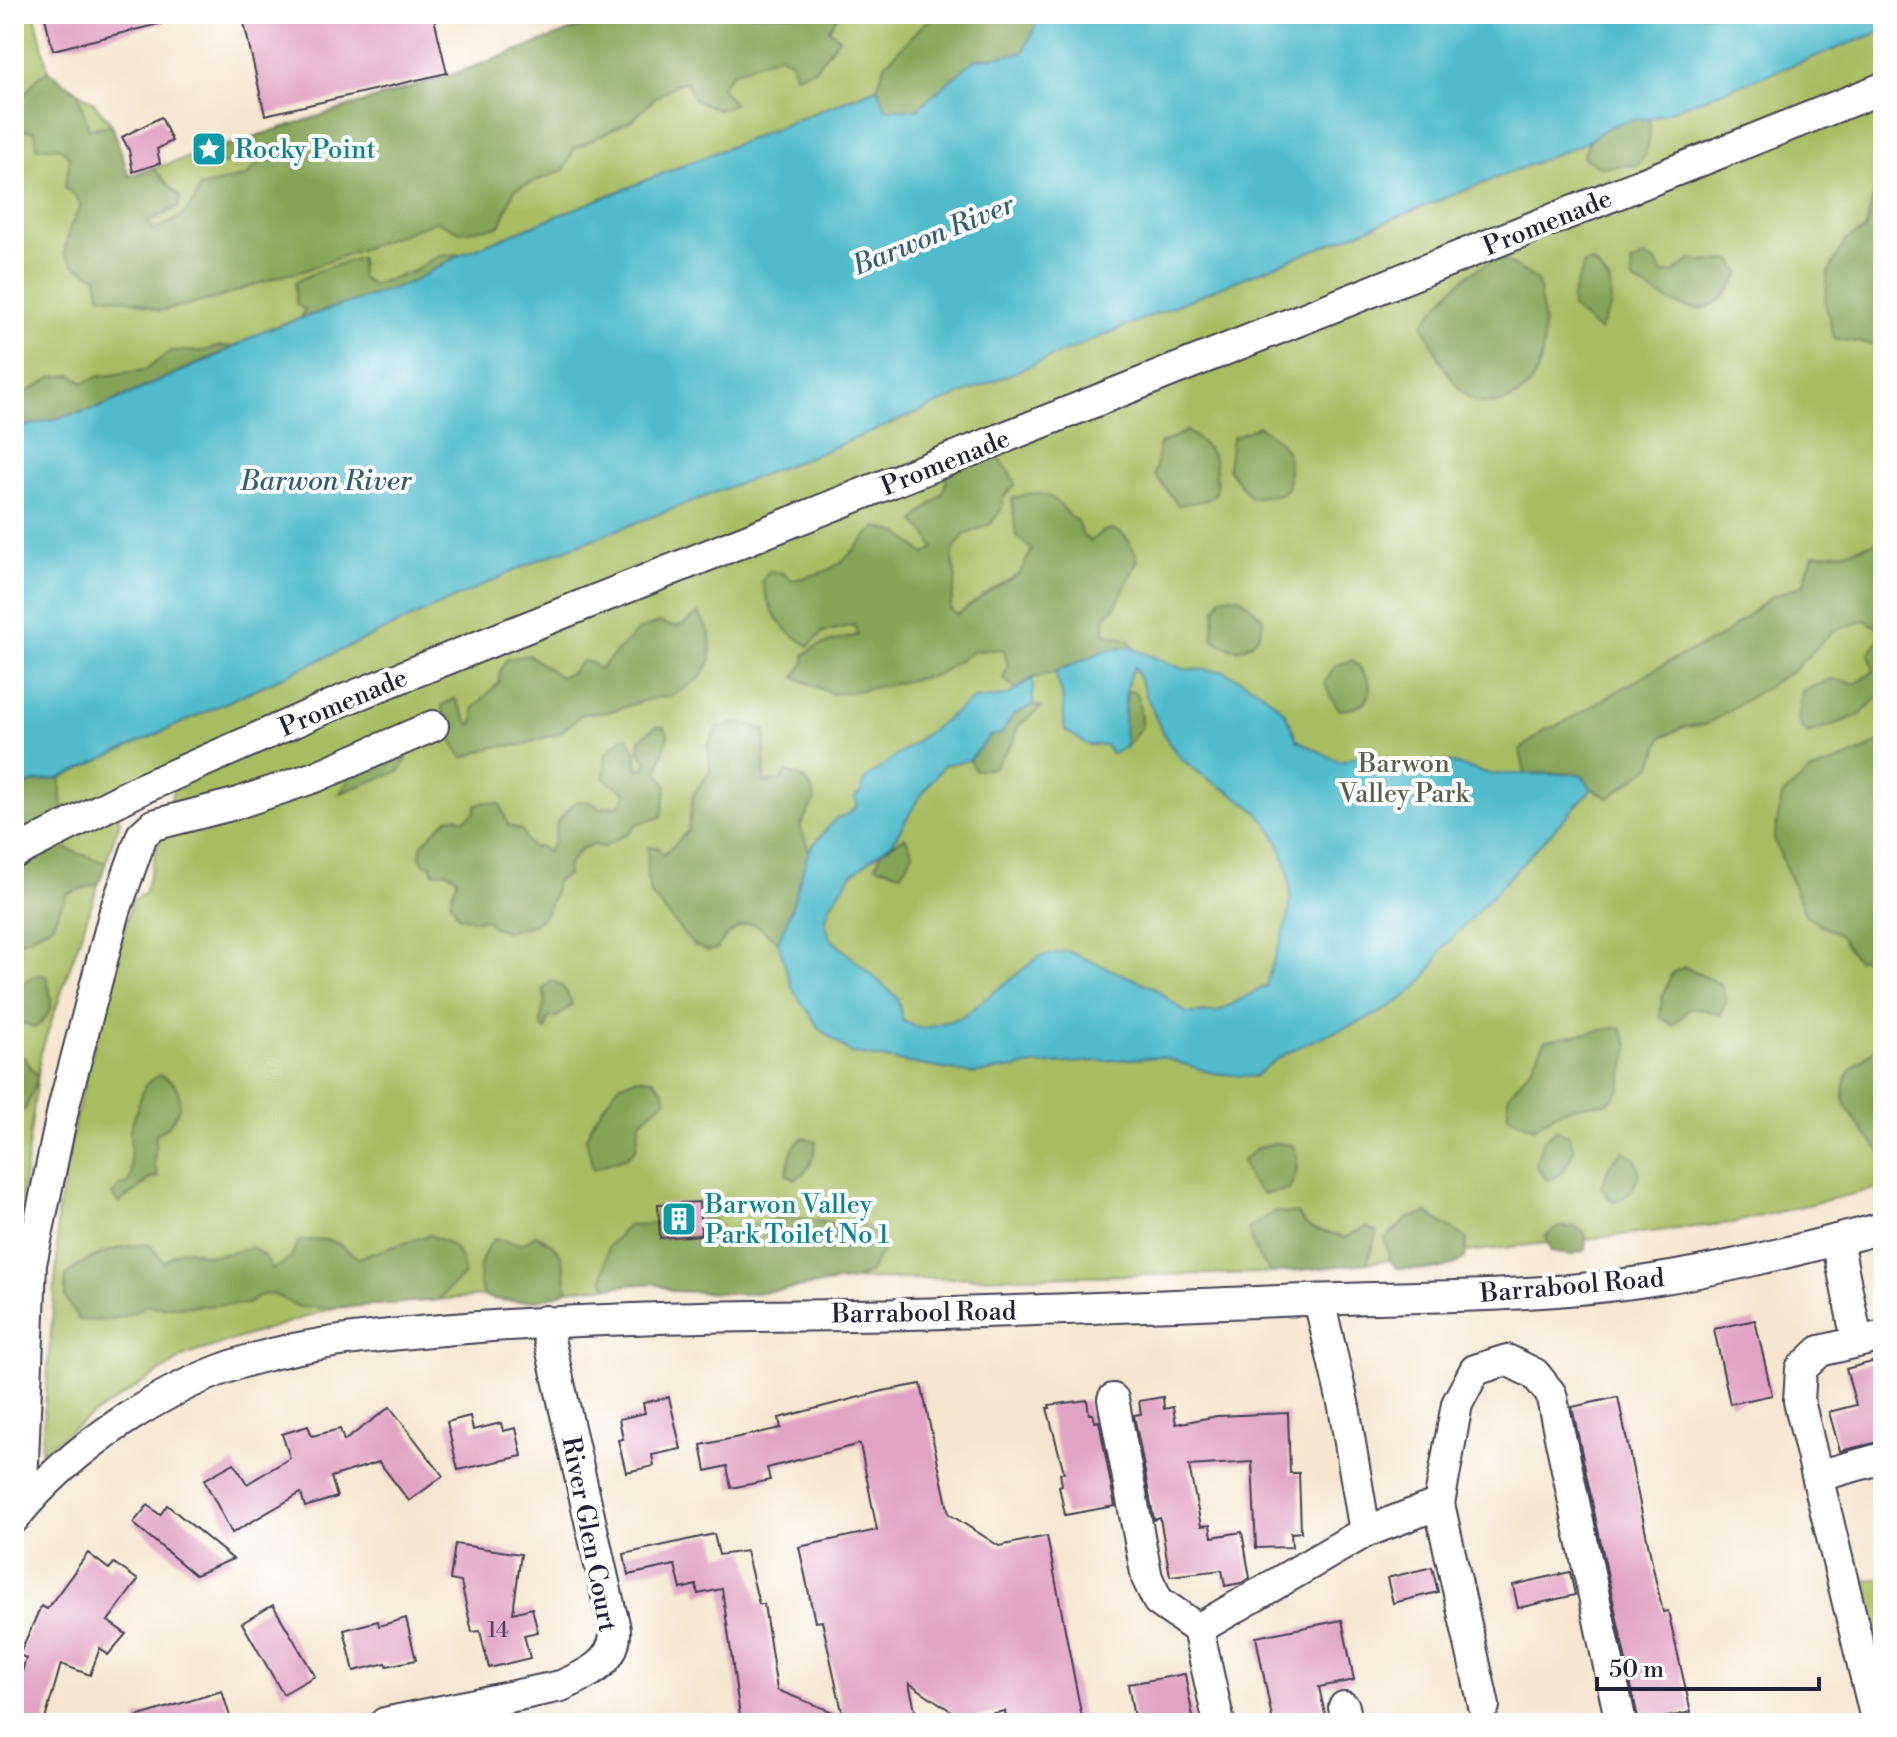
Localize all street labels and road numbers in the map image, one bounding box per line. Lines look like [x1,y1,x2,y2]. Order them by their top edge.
street label: Promenade [1478,183,1616,263]
street label: Promenade [876,423,1014,503]
street label: Promenade [275,662,412,744]
street label: Barrabool Road [1478,1262,1666,1310]
street label: Barrabool Road [830,1295,1017,1331]
street label: River Glen Court [554,1434,624,1634]

